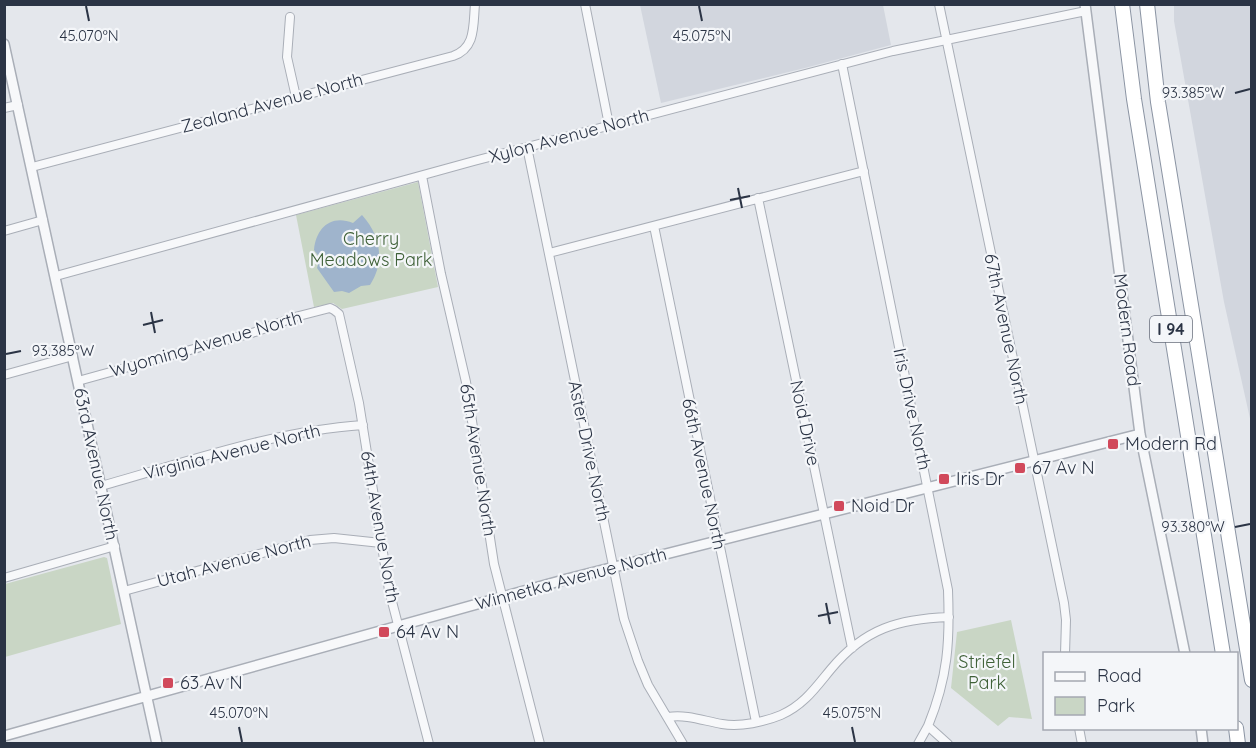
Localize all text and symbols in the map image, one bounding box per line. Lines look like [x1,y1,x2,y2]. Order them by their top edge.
text: 45.070°N [59,26,119,45]
text: 45.075°N [673,26,731,45]
street label: Zealand Avenue North [178,67,365,138]
text: 93.385°W [1162,83,1225,102]
street label: Xylon Avenue North [486,103,651,168]
park label: Cherry Meadows Park [310,227,432,271]
street label: 67th Avenue North [979,251,1034,407]
street label: Modern Road [1109,272,1146,388]
street label: Wyoming Avenue North [107,305,305,382]
road number: I 94 [1150,316,1192,342]
text: 93.385°W [32,341,95,360]
street label: Iris Drive North [888,346,937,472]
street label: Aster Drive North [563,378,616,524]
street label: Noid Drive [785,378,826,468]
street label: 65th Avenue North [455,382,502,538]
street label: 63rd Avenue North [69,386,124,542]
street label: 66th Avenue North [677,396,732,552]
street label: Virginia Avenue North [141,418,323,485]
place label: Modern Rd [1125,432,1217,455]
marker: Modern Rd [1106,437,1120,451]
street label: 64th Avenue North [356,449,405,605]
place label: 67 Av N [1032,456,1095,479]
marker: 67 Av N [1013,461,1027,475]
place label: Iris Dr [956,467,1005,490]
marker: Iris Dr [937,472,951,486]
place label: Noid Dr [851,494,915,517]
marker: Noid Dr [832,499,846,513]
text: 93.380°W [1161,517,1225,536]
street label: Utah Avenue North [154,529,313,592]
street label: Winnetka Avenue North [473,542,669,615]
place label: 64 Av N [396,620,459,643]
marker: 64 Av N [377,625,391,639]
park label: Striefel Park [958,650,1016,694]
legend [1043,652,1238,730]
text: Road [1097,664,1142,687]
place label: 63 Av N [180,671,243,694]
marker: 63 Av N [161,676,175,690]
text: Park [1097,694,1135,717]
text: 45.070°N [209,703,269,722]
text: 45.075°N [823,703,881,722]

